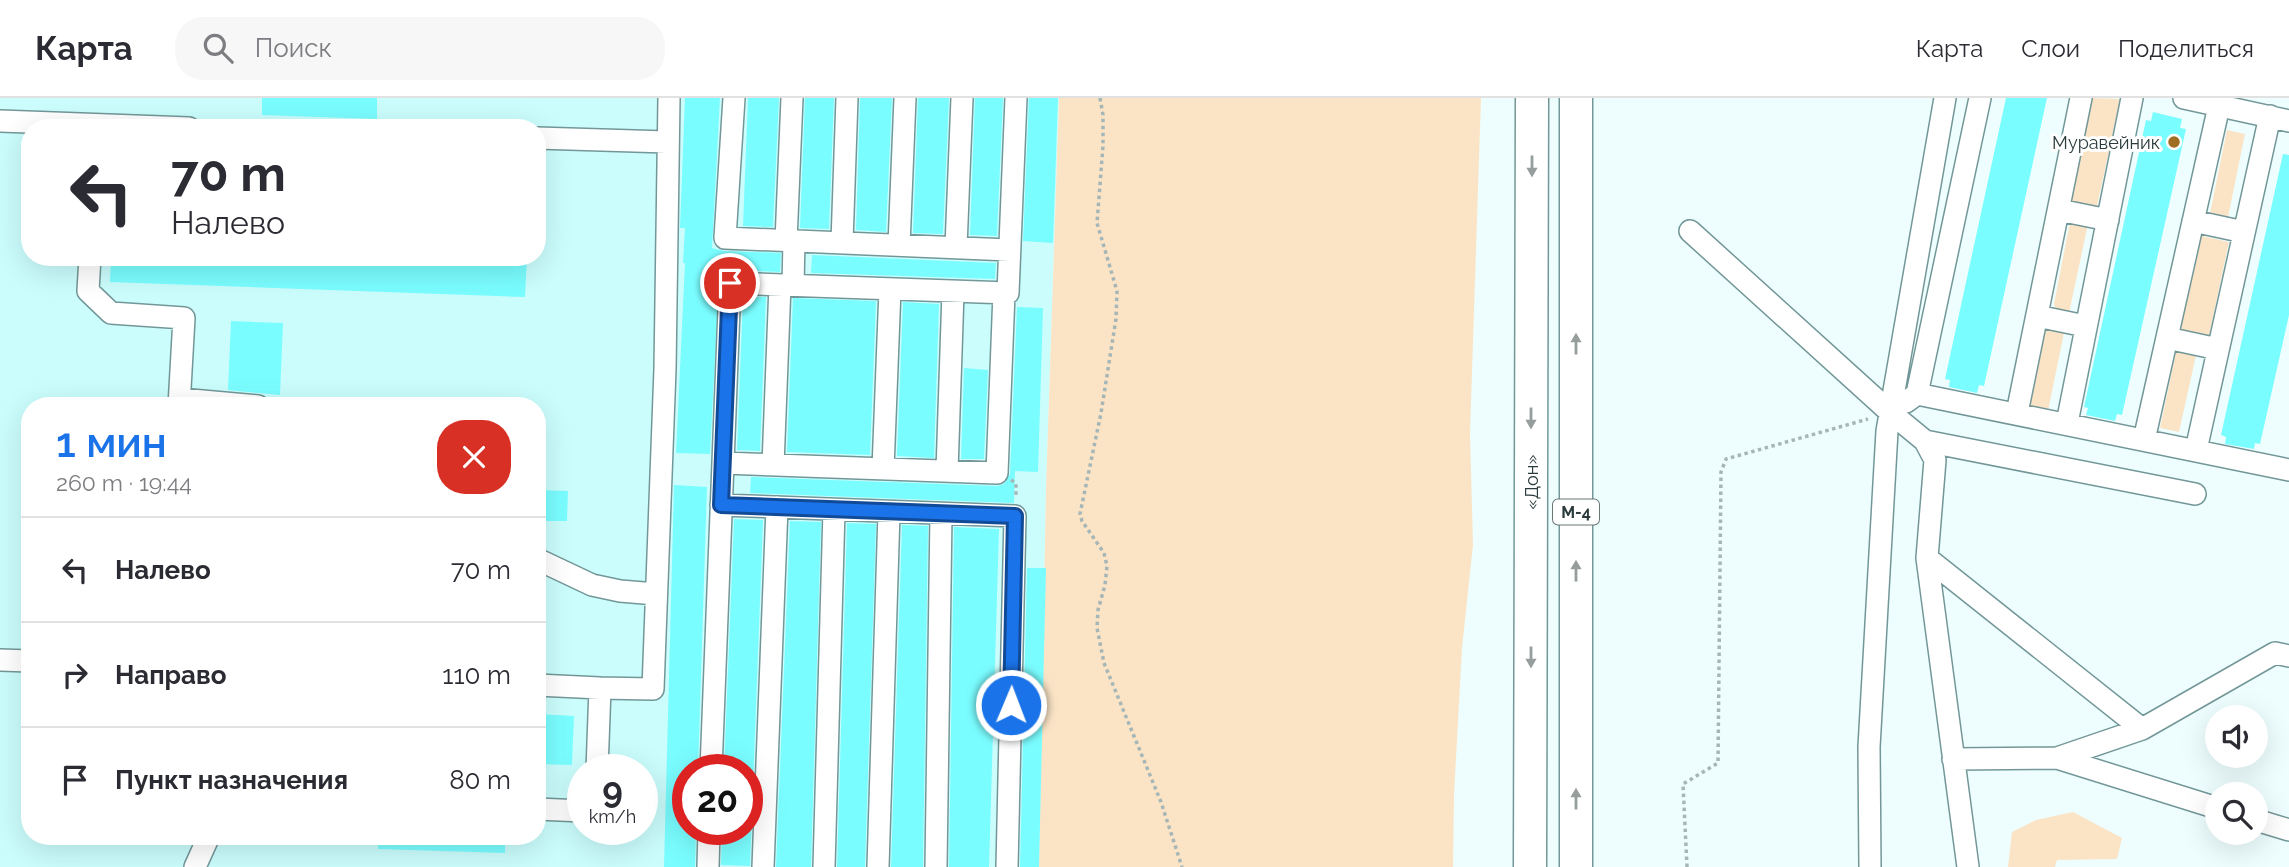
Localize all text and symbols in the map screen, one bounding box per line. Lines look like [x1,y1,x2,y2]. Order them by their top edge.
search box [175,17,665,80]
text: Карта [35,29,133,68]
icon: search [199,29,237,67]
text: Поиск [255,33,332,63]
text: Карта [1916,34,1983,63]
text: Слои [2021,34,2080,63]
text: Поделиться [2118,34,2254,63]
place label: Муравейник [2052,132,2160,153]
marker: Муравейник [2166,134,2182,150]
text: 70 m [171,145,286,202]
icon: left [56,147,147,238]
one-way arrow [1526,155,1538,177]
text: Налево [171,204,285,241]
pin [700,253,760,313]
icon: arrive [711,264,749,302]
one-way arrow [1570,333,1582,355]
one-way arrow [1525,407,1537,429]
text: 1 мин [56,418,167,467]
button: close [437,420,511,494]
street label: «Дон» [1521,454,1542,510]
text: 260 m · 19:44 [56,469,192,496]
road number: М-4 [1553,500,1599,524]
icon: left [56,551,94,589]
text: Налево [115,555,211,585]
text: 70 m [451,555,511,585]
one-way arrow [1570,560,1582,582]
one-way arrow [1525,646,1537,668]
icon: right [56,656,94,694]
text: Направо [115,660,226,690]
text: 110 m [442,660,511,690]
position arrow [974,668,1048,742]
map controls [2205,705,2268,845]
button: sound [2205,705,2268,768]
speed limit sign: 20 [672,754,763,845]
icon: arrive [56,761,94,799]
text: Пункт назначения [115,765,348,795]
text: 80 m [449,765,511,795]
text: 9 [602,770,623,811]
button: search [2205,782,2268,845]
one-way arrow [1570,788,1582,810]
text: km/h [589,806,636,827]

